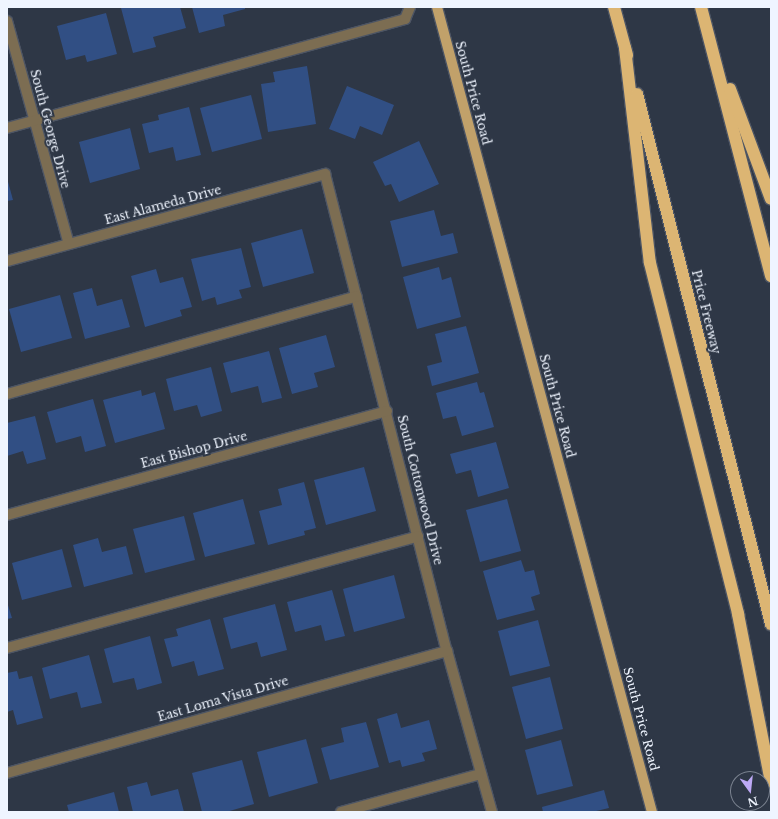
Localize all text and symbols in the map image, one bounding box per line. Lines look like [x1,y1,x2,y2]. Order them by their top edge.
street label: South Price Road [452,40,494,146]
street label: South George Drive [27,68,73,190]
street label: East Alameda Drive [103,182,223,228]
street label: Price Freeway [689,268,723,356]
street label: South Price Road [536,353,578,459]
street label: South Cottonwood Drive [394,414,446,566]
street label: East Bishop Drive [139,429,249,471]
street label: South Price Road [620,666,662,772]
street label: East Loma Vista Drive [156,673,290,725]
north arrow [730,771,770,811]
text: N [746,794,760,810]

